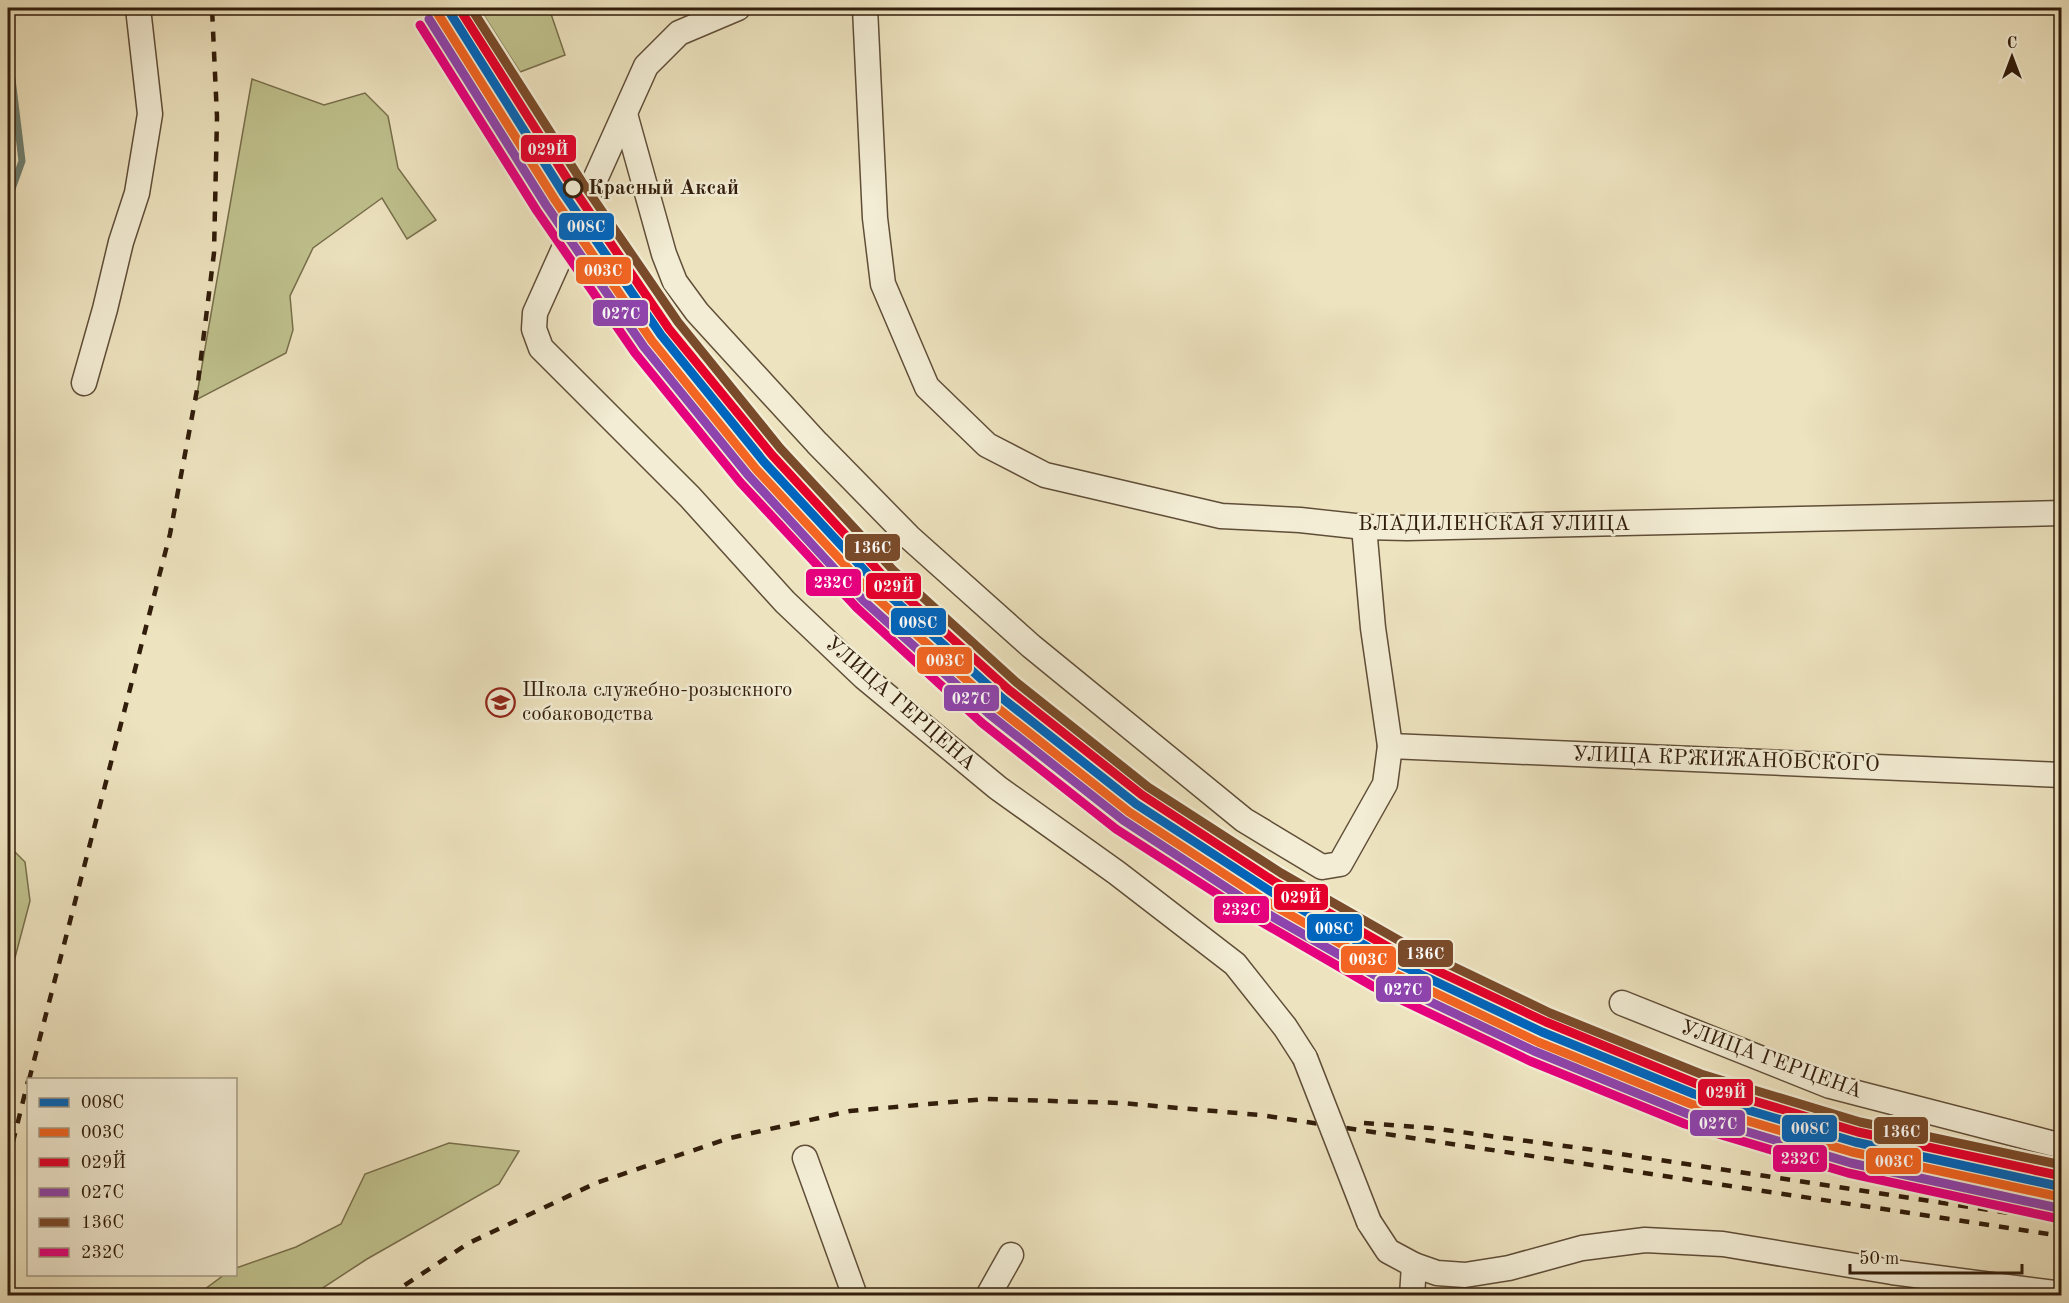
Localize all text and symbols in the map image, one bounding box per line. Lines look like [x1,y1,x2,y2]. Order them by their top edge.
north arrow [1982,27,2042,87]
text: С [2007,36,2017,52]
line badge: 029Й [520,134,577,163]
text: 029Й [527,139,569,159]
marker: Красный Аксай [563,178,583,198]
place label: Красный Аксай [588,178,739,199]
line badge: 008С [558,212,615,241]
text: 008С [567,220,605,236]
line badge: 003С [575,256,632,285]
text: 003С [584,264,622,280]
line badge: 027С [592,299,649,327]
text: 027С [602,307,640,323]
street label: ВЛАДИЛЕНСКАЯ УЛИЦА [1358,514,1630,535]
line badge: 136С [844,533,901,562]
text: 136С [853,541,891,557]
line badge: 232C [805,568,862,597]
line badge: 029Й [865,572,922,600]
text: 232C [814,576,852,592]
text: 029Й [873,576,915,596]
line badge: 008С [890,607,947,636]
text: 008С [899,616,937,632]
street label: УЛИЦА ГЕРЦЕНА [821,633,979,775]
line badge: 003С [916,646,973,675]
text: 003С [926,654,964,670]
place label: Школа служебно-розыскного собаководства [522,680,792,725]
line badge: 027С [943,684,1000,712]
school or university icon: Школа служебно-розыскного собаководства [485,686,517,718]
text: 027С [952,692,990,708]
street label: УЛИЦА КРЖИЖАНОВСКОГО [1572,744,1880,776]
line badge: 029Й [1273,883,1329,911]
text: 029Й [1280,887,1322,907]
line badge: 232C [1213,895,1270,924]
text: 232C [1222,903,1260,919]
line badge: 008С [1306,913,1363,942]
text: 008С [1315,922,1353,938]
line badge: 136С [1397,939,1454,968]
line badge: 003С [1340,945,1397,974]
text: 136С [1406,947,1444,963]
text: 003С [1349,953,1387,969]
line badge: 027С [1375,975,1432,1003]
text: 027С [1384,983,1422,999]
street label: УЛИЦА ГЕРЦЕНА [1677,1017,1865,1103]
legend [27,1078,237,1276]
line badge: 029Й [1697,1078,1754,1107]
text: 029Й [1705,1082,1747,1102]
text: 008С [81,1094,124,1112]
line badge: 027С [1689,1109,1746,1137]
line badge: 008С [1781,1114,1838,1143]
line badge: 136С [1873,1116,1929,1145]
text: 027С [1699,1117,1737,1133]
text: 008С [1791,1122,1829,1138]
text: 003С [81,1124,124,1142]
text: 136С [1882,1125,1920,1141]
line badge: 232C [1772,1144,1828,1173]
line badge: 003С [1865,1147,1922,1175]
text: 029Й [81,1150,126,1172]
text: 232C [1781,1152,1819,1168]
text: 003С [1875,1155,1913,1171]
text: 027С [81,1184,124,1202]
text: 136С [81,1214,124,1232]
scale bar [1850,1237,2022,1275]
text: 232C [81,1244,124,1262]
text: 50 m [1859,1250,1899,1268]

